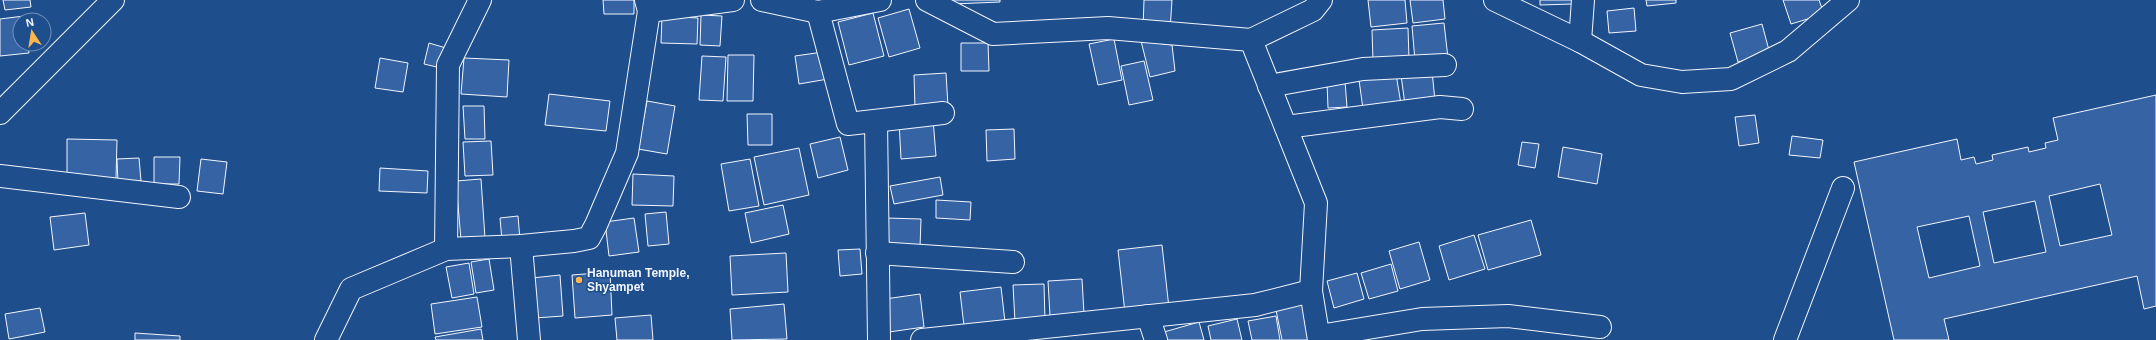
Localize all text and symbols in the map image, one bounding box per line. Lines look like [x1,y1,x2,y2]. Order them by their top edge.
north arrow [12,12,52,52]
text: N [25,16,35,29]
place label: Hanuman Temple, Shyampet [587,266,689,294]
marker: Hanuman Temple, Shyampet [574,275,584,285]

